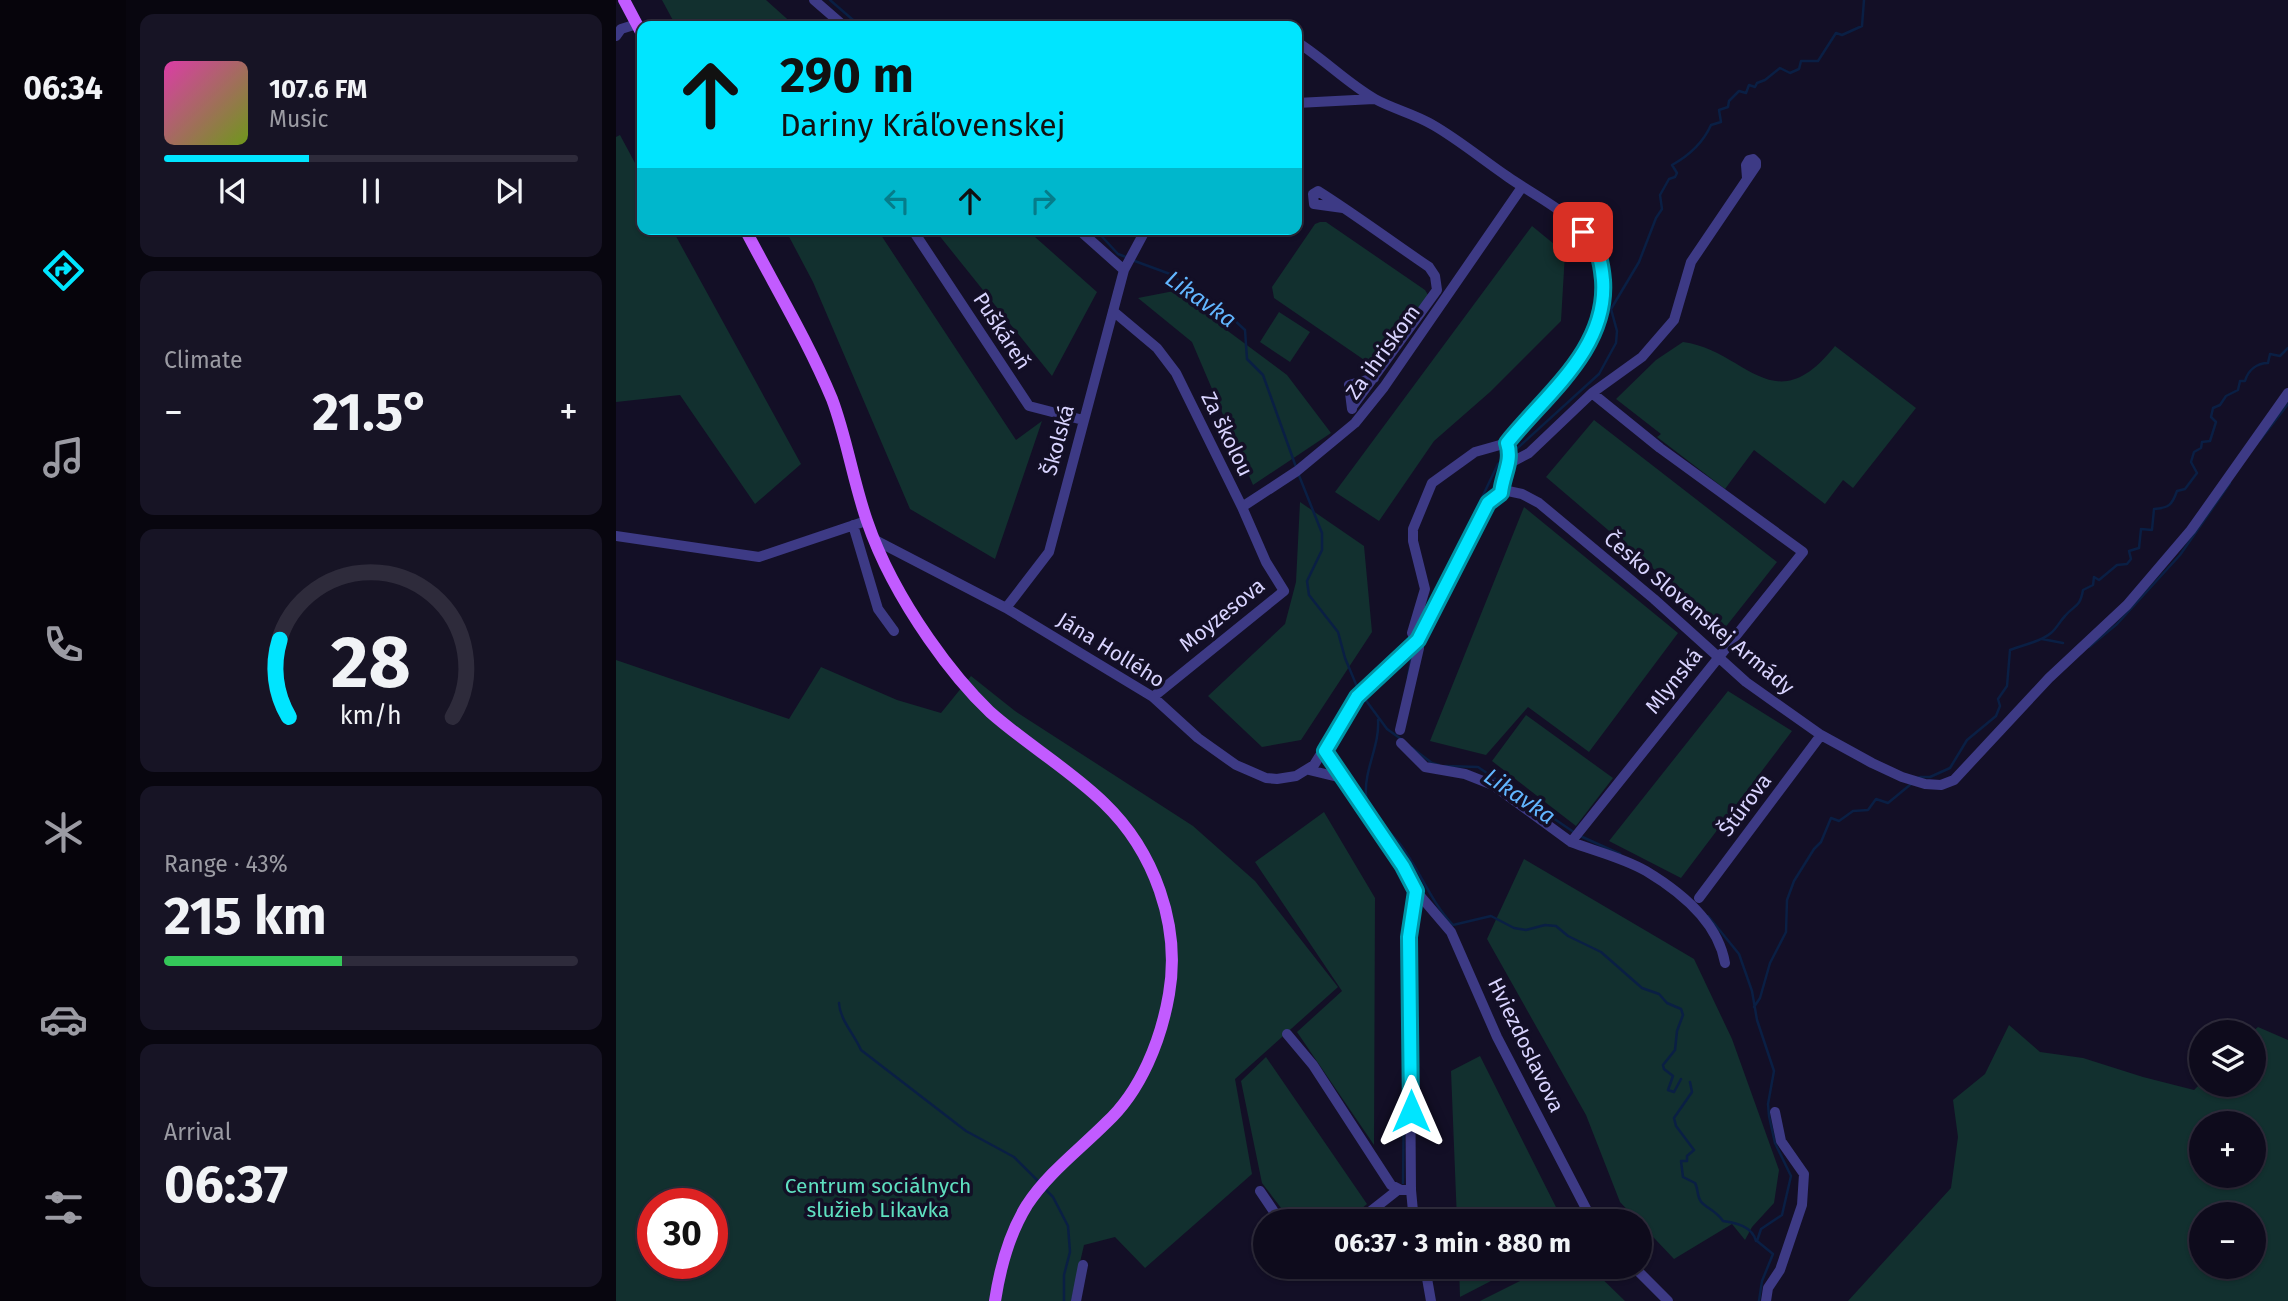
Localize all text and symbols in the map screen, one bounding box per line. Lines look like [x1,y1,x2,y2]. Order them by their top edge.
text: 290 m [780,46,914,105]
icon: ahead [665,49,756,140]
text: 06:34 [23,69,103,107]
text: 107.6 FM [269,74,367,105]
text: Music [269,105,329,133]
text: Dariny Kráľovenskej [780,106,1066,144]
icon: previous [214,172,252,210]
icon: pause [352,172,390,210]
icon: next [490,172,528,210]
icon: left [878,182,916,220]
icon: ahead [951,182,989,220]
icon: right [1024,182,1062,220]
pin [1553,202,1613,262]
icon: arrive [1564,213,1602,251]
icon: directions [39,246,88,295]
water label: Likavka [1160,265,1242,333]
street label: Puškáreň [967,288,1037,374]
street label: Za ihriskom [1340,300,1426,404]
text: Climate [164,346,243,374]
text: 21.5° [312,381,430,444]
street label: Za školou [1195,387,1259,481]
text: − [164,389,183,435]
text: + [559,389,578,435]
street label: Školská [1036,402,1080,478]
icon: music [39,433,88,482]
street label: Česko Slovenskej Armády [1599,526,1800,701]
street label: Moyzesova [1174,573,1270,657]
street label: Jána Hollého [1052,607,1170,693]
text: 28 [331,619,411,706]
icon: phone [39,620,88,669]
street label: Mlynská [1640,643,1708,719]
text: km/h [340,700,402,730]
water label: Likavka [1479,762,1561,830]
street label: Štúrova [1713,768,1777,842]
icon: climate [39,808,88,857]
text: Range · 43% [164,850,288,878]
text: 215 km [164,885,327,948]
street label: Hviezdoslavova [1482,973,1570,1117]
icon: car [39,995,88,1044]
map controls [2189,1020,2266,1279]
button: layers [2189,1020,2266,1097]
position arrow [1374,1074,1448,1148]
button: + [2189,1111,2266,1188]
text: Arrival [164,1118,231,1146]
text: 06:37 [164,1153,288,1216]
park label: Centrum sociálnych služieb Likavka [785,1173,971,1223]
icon: filters [39,1183,88,1232]
speed limit sign: 30 [637,1188,728,1279]
button: − [2189,1202,2266,1279]
text: 06:37 · 3 min · 880 m [1334,1228,1571,1259]

